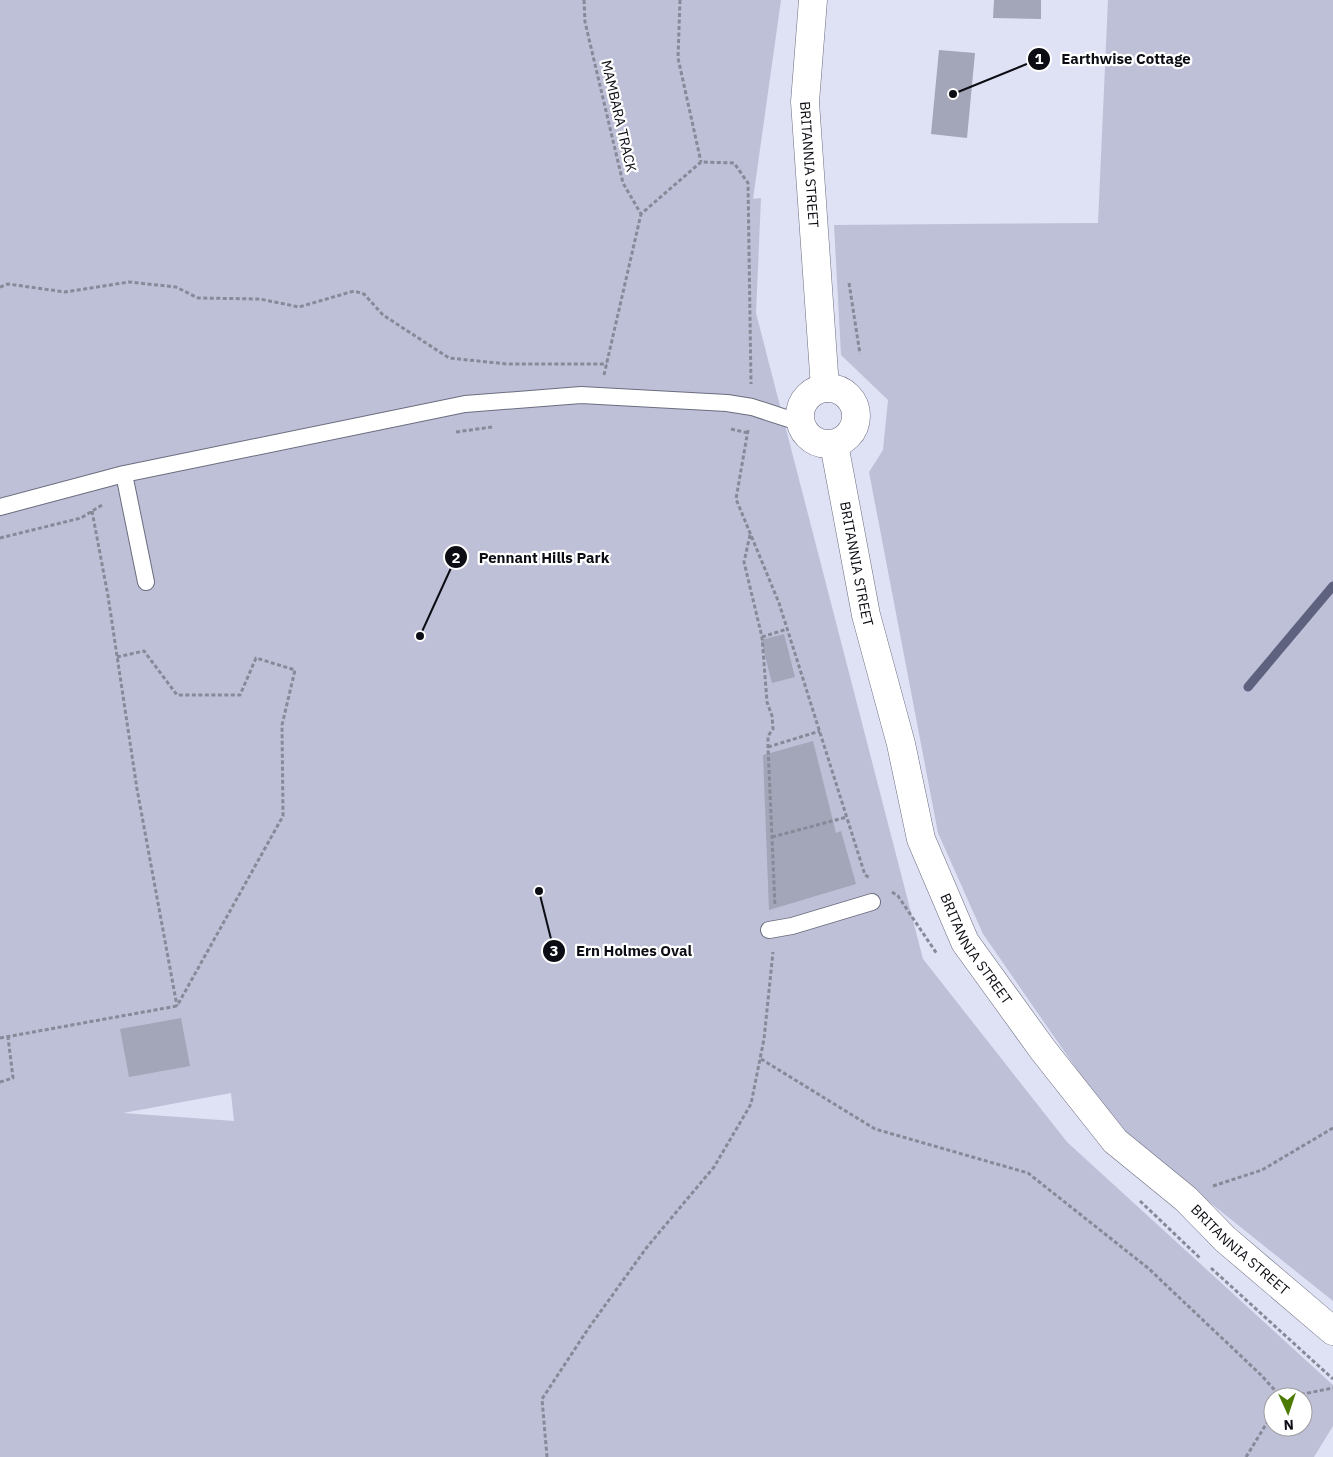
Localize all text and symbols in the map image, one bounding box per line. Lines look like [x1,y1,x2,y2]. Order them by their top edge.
callout: Earthwise Cottage [1027,44,1201,74]
text: 1 [1034,49,1044,68]
text: Earthwise Cottage [1061,49,1191,68]
street label: MAMBARA TRACK [597,58,641,174]
street label: BRITANNIA STREET [796,101,823,228]
street label: BRITANNIA STREET [836,500,878,628]
callout: Pennant Hills Park [443,542,619,572]
text: 2 [451,548,461,567]
text: Pennant Hills Park [479,548,610,567]
street label: BRITANNIA STREET [936,891,1016,1008]
callout: Ern Holmes Oval [541,936,702,966]
text: 3 [549,941,559,960]
text: Ern Holmes Oval [576,941,693,960]
street label: BRITANNIA STREET [1187,1201,1293,1299]
north arrow [1263,1387,1313,1437]
text: N [1283,1416,1294,1434]

